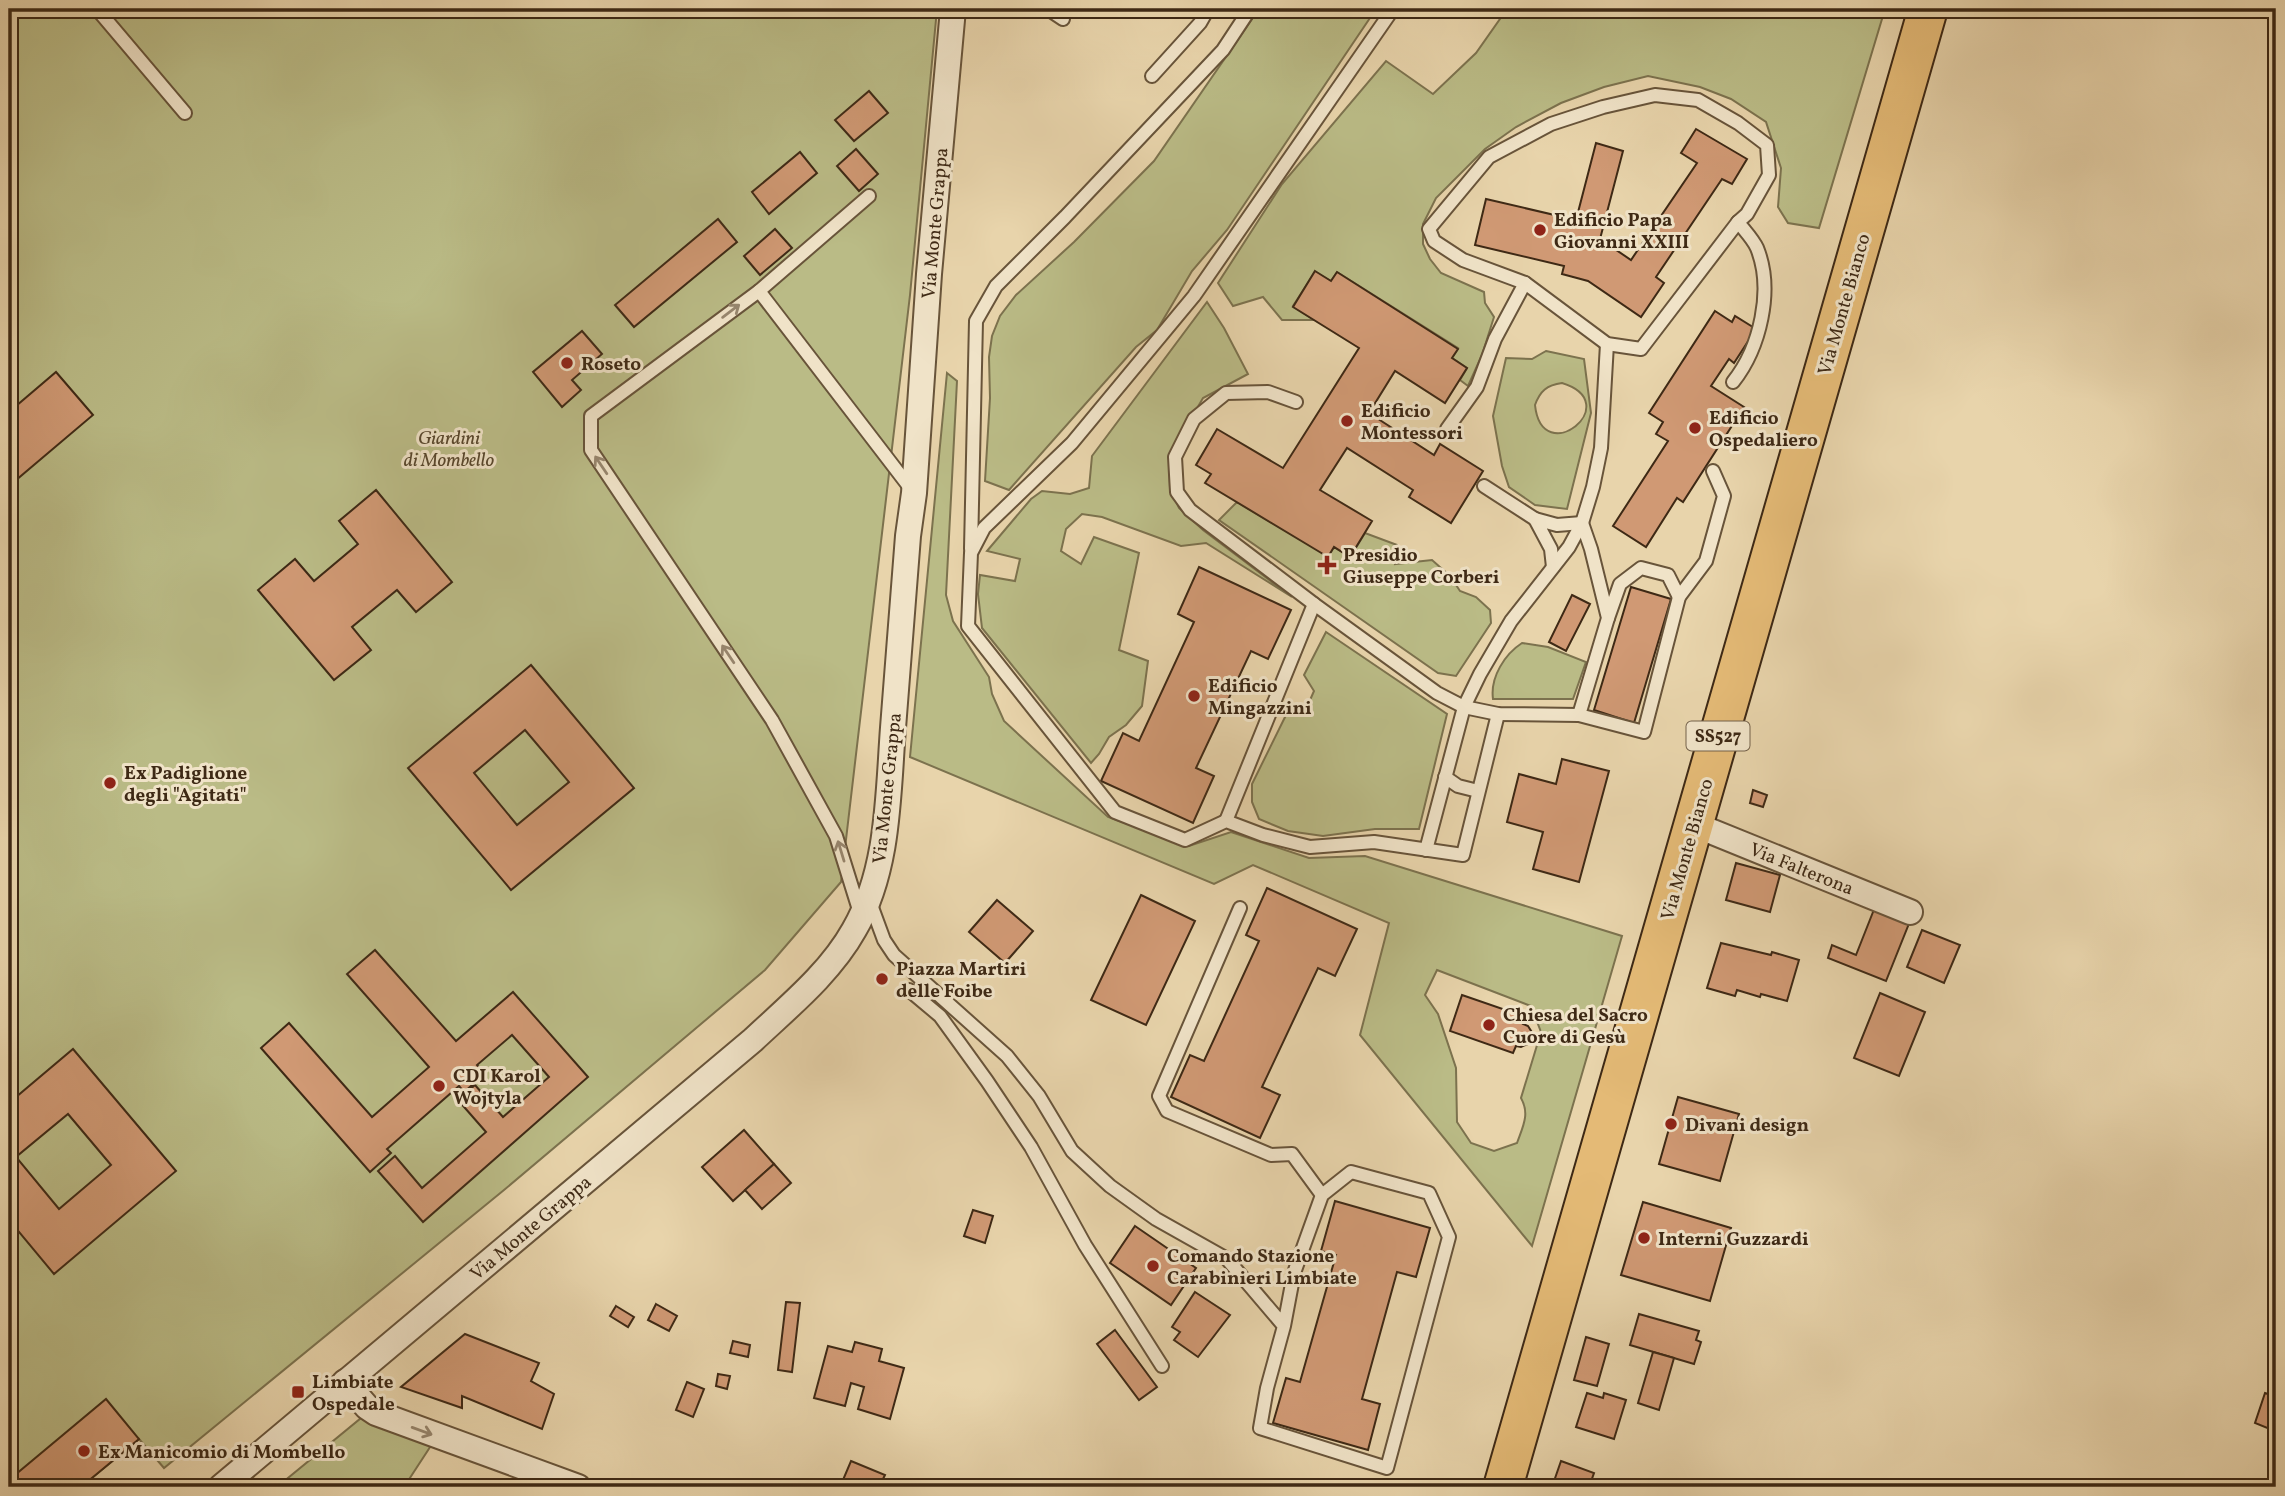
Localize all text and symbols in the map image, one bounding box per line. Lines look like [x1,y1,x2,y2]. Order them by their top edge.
street label: Via Monte Grappa [916,146,956,300]
place label: Edificio Papa Giovanni XXIII [1554,208,1689,256]
marker: Edificio Papa Giovanni XXIII [1532,222,1548,238]
street label: Via Monte Bianco [1812,231,1878,378]
one-way arrow [721,304,740,319]
place label: Roseto [581,352,641,378]
marker: Roseto [559,355,575,371]
place label: Edificio Montessori [1361,399,1463,447]
place label: Edificio Ospedaliero [1709,406,1818,454]
marker: Edificio Montessori [1339,413,1355,429]
marker: Edificio Ospedaliero [1687,420,1703,436]
park label: Giardini di Mombello [404,426,495,474]
one-way arrow [594,456,608,475]
place label: Presidio Giuseppe Corberi [1343,543,1500,591]
marker: Presidio Giuseppe Corberi [1317,555,1337,575]
one-way arrow [721,645,735,664]
place label: Edificio Mingazzini [1208,674,1312,722]
marker: Edificio Mingazzini [1186,688,1202,704]
street label: Via Monte Grappa [867,711,909,865]
road number: SS527 [1686,722,1750,750]
place label: Ex Padiglione degli "Agitati" [124,761,248,809]
marker: Ex Padiglione degli "Agitati" [102,775,118,791]
street label: Via Monte Bianco [1655,776,1721,923]
street label: Via Falterona [1745,837,1857,903]
one-way arrow [833,840,846,862]
place label: Piazza Martiri delle Foibe [896,957,1026,1005]
marker: Piazza Martiri delle Foibe [874,971,890,987]
place label: Chiesa del Sacro Cuore di Gesù [1503,1003,1648,1051]
marker: Chiesa del Sacro Cuore di Gesù [1481,1017,1497,1033]
place label: CDI Karol Wojtyla [453,1064,541,1112]
marker: CDI Karol Wojtyla [431,1078,447,1094]
place label: Divani design [1685,1113,1809,1139]
marker: Divani design [1663,1116,1679,1132]
street label: Via Monte Grappa [465,1170,598,1287]
place label: Interni Guzzardi [1658,1227,1809,1253]
marker: Interni Guzzardi [1636,1230,1652,1246]
place label: Comando Stazione Carabinieri Limbiate [1167,1244,1357,1292]
marker: Comando Stazione Carabinieri Limbiate [1145,1258,1161,1274]
place label: Limbiate Ospedale [312,1370,395,1418]
marker: Limbiate Ospedale [290,1384,306,1400]
one-way arrow [411,1425,432,1438]
place label: Ex Manicomio di Mombello [98,1440,345,1466]
marker: Ex Manicomio di Mombello [76,1443,92,1459]

